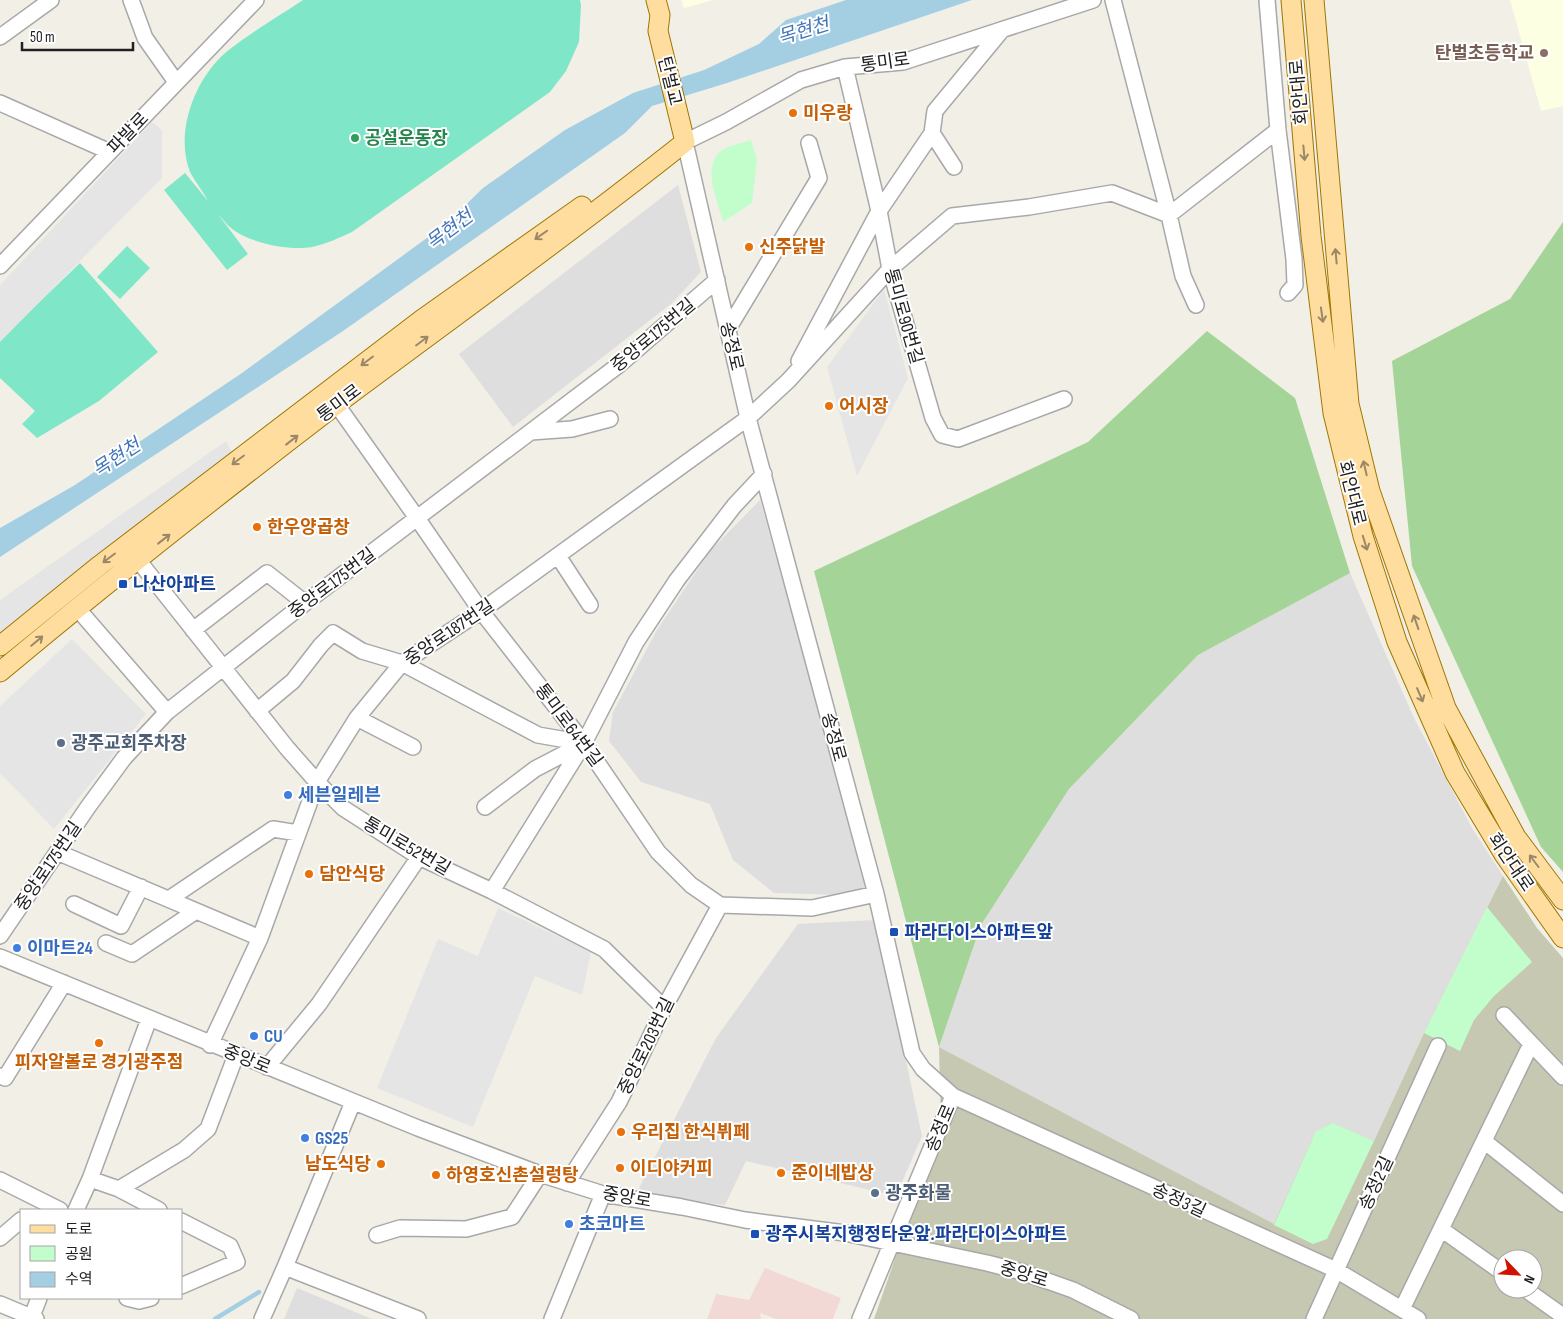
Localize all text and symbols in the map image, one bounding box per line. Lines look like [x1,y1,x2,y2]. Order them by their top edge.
water label: 목현천 [775,12,833,50]
scale bar [22,20,134,52]
text: 50 m [30,28,55,47]
place label: 탄벌초등학교 [1435,43,1534,64]
marker: 탄벌초등학교 [1538,47,1550,59]
street label: 통미로 [859,49,911,76]
street label: 탄벌교 [653,54,686,108]
street label: 회안대로 [1286,58,1313,126]
place label: 미우랑 [803,103,853,124]
marker: 미우랑 [787,107,799,119]
street label: 파발로 [104,108,153,159]
place label: 공설운동장 [365,128,448,149]
marker: 공설운동장 [349,132,361,144]
one-way arrow [1299,145,1309,161]
water label: 목현천 [422,204,479,255]
one-way arrow [534,230,548,240]
place label: 신주닭발 [759,237,826,258]
marker: 신주닭발 [743,241,755,253]
one-way arrow [1331,248,1341,264]
street label: 통미로90번길 [880,266,927,367]
street label: 중앙로175번길 [607,294,700,377]
one-way arrow [1317,306,1327,322]
street label: 송정로 [716,320,747,373]
one-way arrow [415,336,428,347]
one-way arrow [360,356,374,366]
street label: 통미로 [313,380,365,427]
place label: 어시장 [839,396,889,417]
marker: 어시장 [823,400,835,412]
water label: 목현천 [89,434,146,482]
one-way arrow [285,434,298,445]
one-way arrow [232,454,245,465]
street label: 회안대로 [1333,458,1370,528]
one-way arrow [1360,461,1369,477]
place label: 한우양곱창 [267,517,350,538]
marker: 한우양곱창 [251,521,263,533]
one-way arrow [157,534,170,545]
one-way arrow [1361,534,1371,550]
street label: 중앙로175번길 [285,544,380,623]
one-way arrow [103,553,116,564]
place label: 나산아파트 [133,574,216,595]
marker: 나산아파트 [117,578,129,590]
street label: 중앙로187번길 [400,595,498,670]
one-way arrow [1411,615,1420,631]
one-way arrow [31,635,44,647]
street label: 통미로64번길 [531,680,607,771]
one-way arrow [1415,687,1425,702]
street label: 송정로 [817,710,850,764]
place label: 광주교회주차장 [71,733,187,754]
marker: 광주교회주차장 [55,737,67,749]
place label: 세븐일레븐 [298,785,381,806]
marker: 세븐일레븐 [282,789,294,801]
street label: 통미로52번길 [359,813,454,880]
street label: 중앙로175번길 [11,818,86,915]
street label: 회안대로 [1483,829,1538,896]
one-way arrow [1529,854,1539,868]
place label: 담안식당 [319,864,385,885]
marker: 담안식당 [303,868,315,880]
place label: 파라다이스아파트앞 [904,922,1053,943]
marker: 파라다이스아파트앞 [888,926,900,938]
place label: 이마트24 [27,938,93,959]
marker: 이마트24 [11,942,23,954]
street label: 중앙로203번길 [614,994,679,1098]
place label: CU [264,1026,283,1047]
marker: CU [248,1030,260,1042]
marker: 피자알볼로 경기광주점 [93,1037,105,1049]
street label: 중앙로 [220,1040,274,1079]
place label: 피자알볼로 경기광주점 [15,1052,183,1073]
street label: 송정로 [921,1101,960,1155]
place label: 우리집 한식뷔페 [631,1122,750,1143]
marker: 우리집 한식뷔페 [615,1126,627,1138]
place label: GS25 [315,1128,348,1149]
marker: GS25 [299,1132,311,1144]
street label: 송정2길 [1355,1153,1398,1214]
place label: 남도식당 [305,1154,371,1175]
marker: 남도식당 [375,1158,387,1170]
place label: 이디야커피 [630,1158,713,1179]
marker: 이디야커피 [614,1162,626,1174]
place label: 준이네밥상 [791,1163,874,1184]
place label: 하영호신촌설렁탕 [446,1165,579,1186]
marker: 준이네밥상 [775,1167,787,1179]
marker: 하영호신촌설렁탕 [430,1169,442,1181]
street label: 송정3길 [1148,1179,1209,1222]
street label: 중앙로 [601,1183,653,1212]
place label: 광주화물 [885,1183,951,1204]
marker: 광주화물 [869,1187,881,1199]
legend [20,1209,182,1299]
place label: 초코마트 [579,1214,645,1235]
marker: 초코마트 [563,1218,575,1230]
text: 도로 [65,1220,93,1239]
place label: 광주시복지행정타운앞.파라다이스아파트 [765,1224,1067,1245]
marker: 광주시복지행정타운앞.파라다이스아파트 [749,1228,761,1240]
text: 공원 [65,1245,93,1264]
north arrow [1493,1249,1543,1299]
street label: 중앙로 [997,1257,1051,1292]
text: 수역 [65,1270,93,1289]
text: N [1520,1272,1539,1286]

